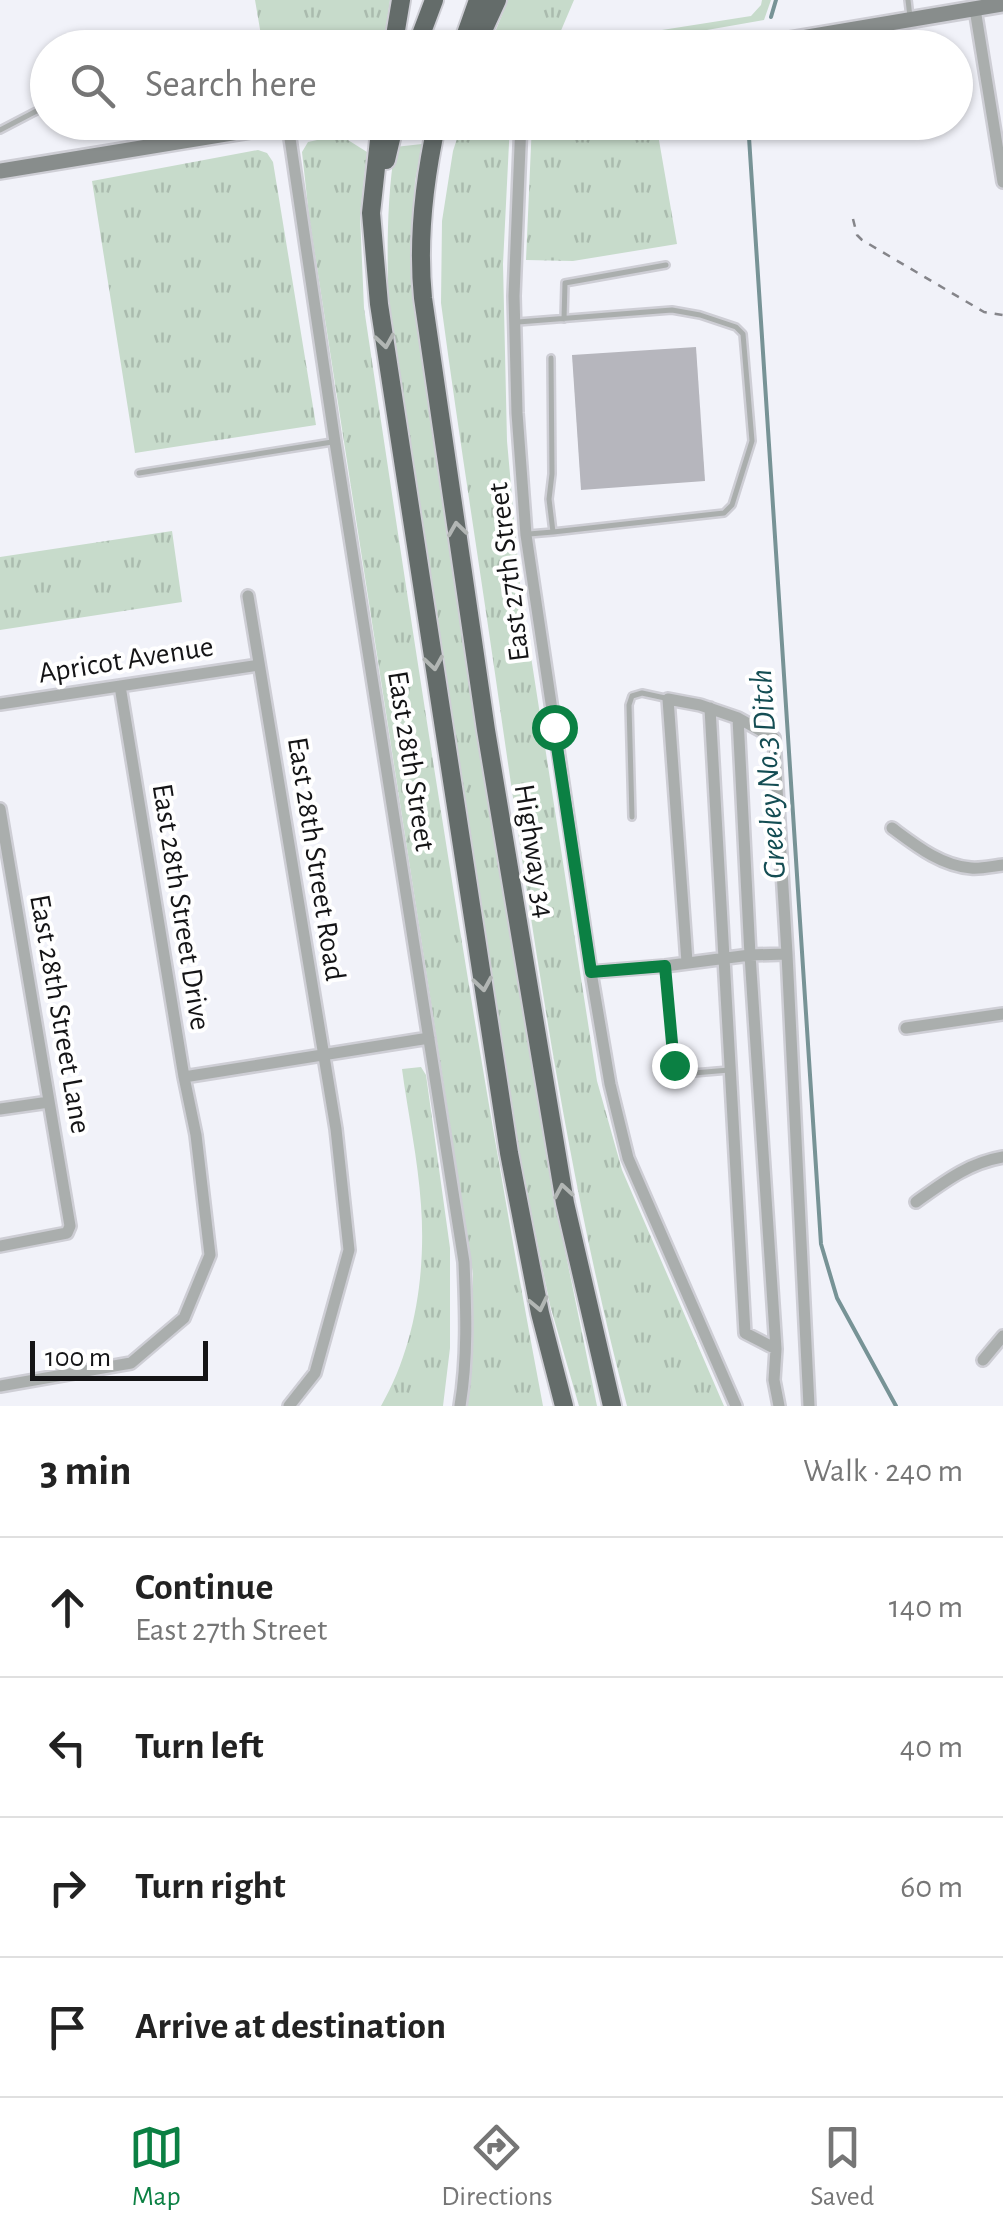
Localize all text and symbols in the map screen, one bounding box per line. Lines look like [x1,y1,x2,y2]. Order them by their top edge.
search box [30,30,973,140]
icon: search [65,58,120,113]
text: Search here [145,66,317,104]
one-way arrow [374,333,395,350]
street label: East 27th Street [483,480,535,663]
one-way arrow [448,521,469,538]
street label: Apricot Avenue [36,631,216,689]
one-way arrow [423,654,444,671]
water label: Greeley No.3 Ditch [745,668,791,880]
street label: East 28th Street [382,669,440,854]
route start [532,705,578,751]
street label: East 28th Street Road [282,735,350,983]
street label: East 28th Street Drive [147,782,215,1032]
street label: Highway 34 [509,782,559,920]
street label: East 28th Street Lane [24,892,96,1136]
one-way arrow [472,976,493,992]
route end [652,1043,698,1089]
one-way arrow [553,1182,574,1199]
one-way arrow [527,1295,548,1312]
scale bar [30,1336,208,1380]
text: 100 m [45,1344,111,1372]
text: 3 min [40,1450,132,1492]
text: Walk · 240 m [803,1455,963,1487]
text: Continue [135,1569,273,1607]
icon: ahead [40,1580,95,1635]
text: 140 m [889,1591,963,1623]
text: East 27th Street [135,1614,327,1646]
icon: left [40,1720,95,1775]
text: Turn left [135,1728,263,1766]
text: 40 m [900,1731,963,1763]
icon: right [40,1860,95,1915]
text: Turn right [135,1868,285,1906]
text: 60 m [900,1871,963,1903]
icon: arrive [40,2000,95,2055]
text: Arrive at destination [135,2008,446,2046]
tab: Map [129,2120,184,2214]
tab: Directions [441,2120,553,2214]
tab: Saved [810,2120,874,2214]

